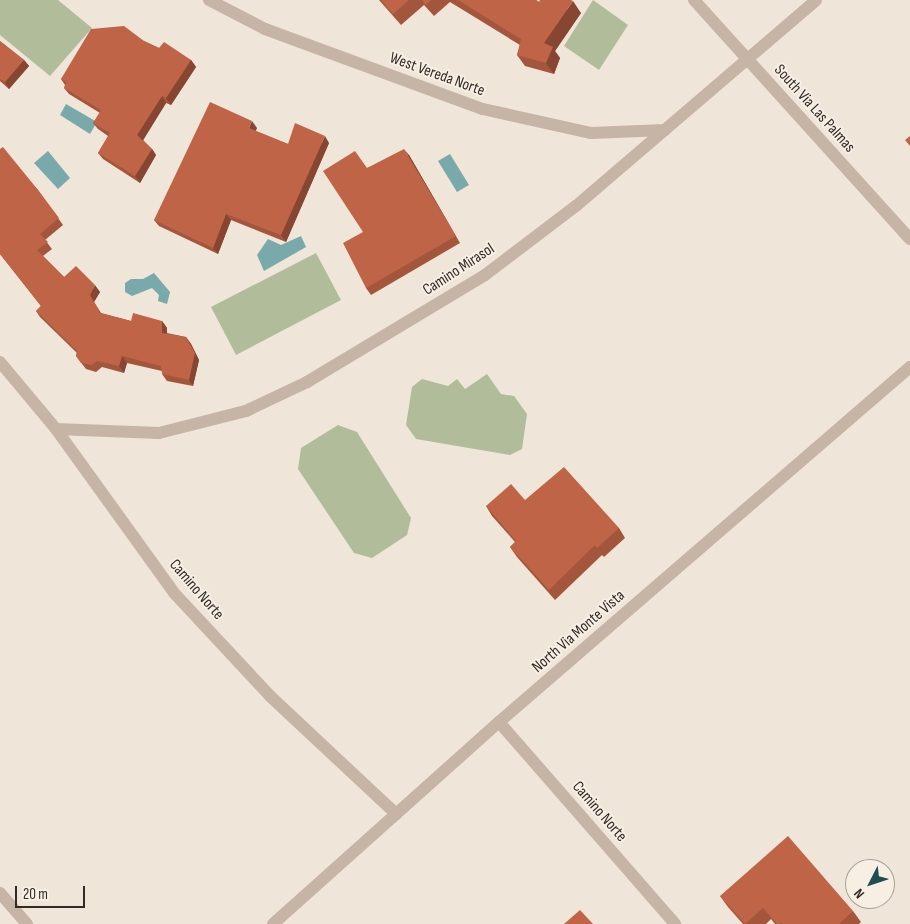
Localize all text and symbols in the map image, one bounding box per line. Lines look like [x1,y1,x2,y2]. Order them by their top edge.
street label: West Vereda Norte [387,49,487,101]
street label: South Via Las Palmas [770,61,858,157]
street label: Camino Mirasol [420,240,498,300]
street label: Camino Norte [165,556,227,624]
street label: North Via Monte Vista [529,587,629,677]
street label: Camino Norte [568,778,630,846]
north arrow [845,859,895,909]
scale bar [18,876,88,908]
text: 20 m [23,885,48,904]
text: N [850,885,868,902]

